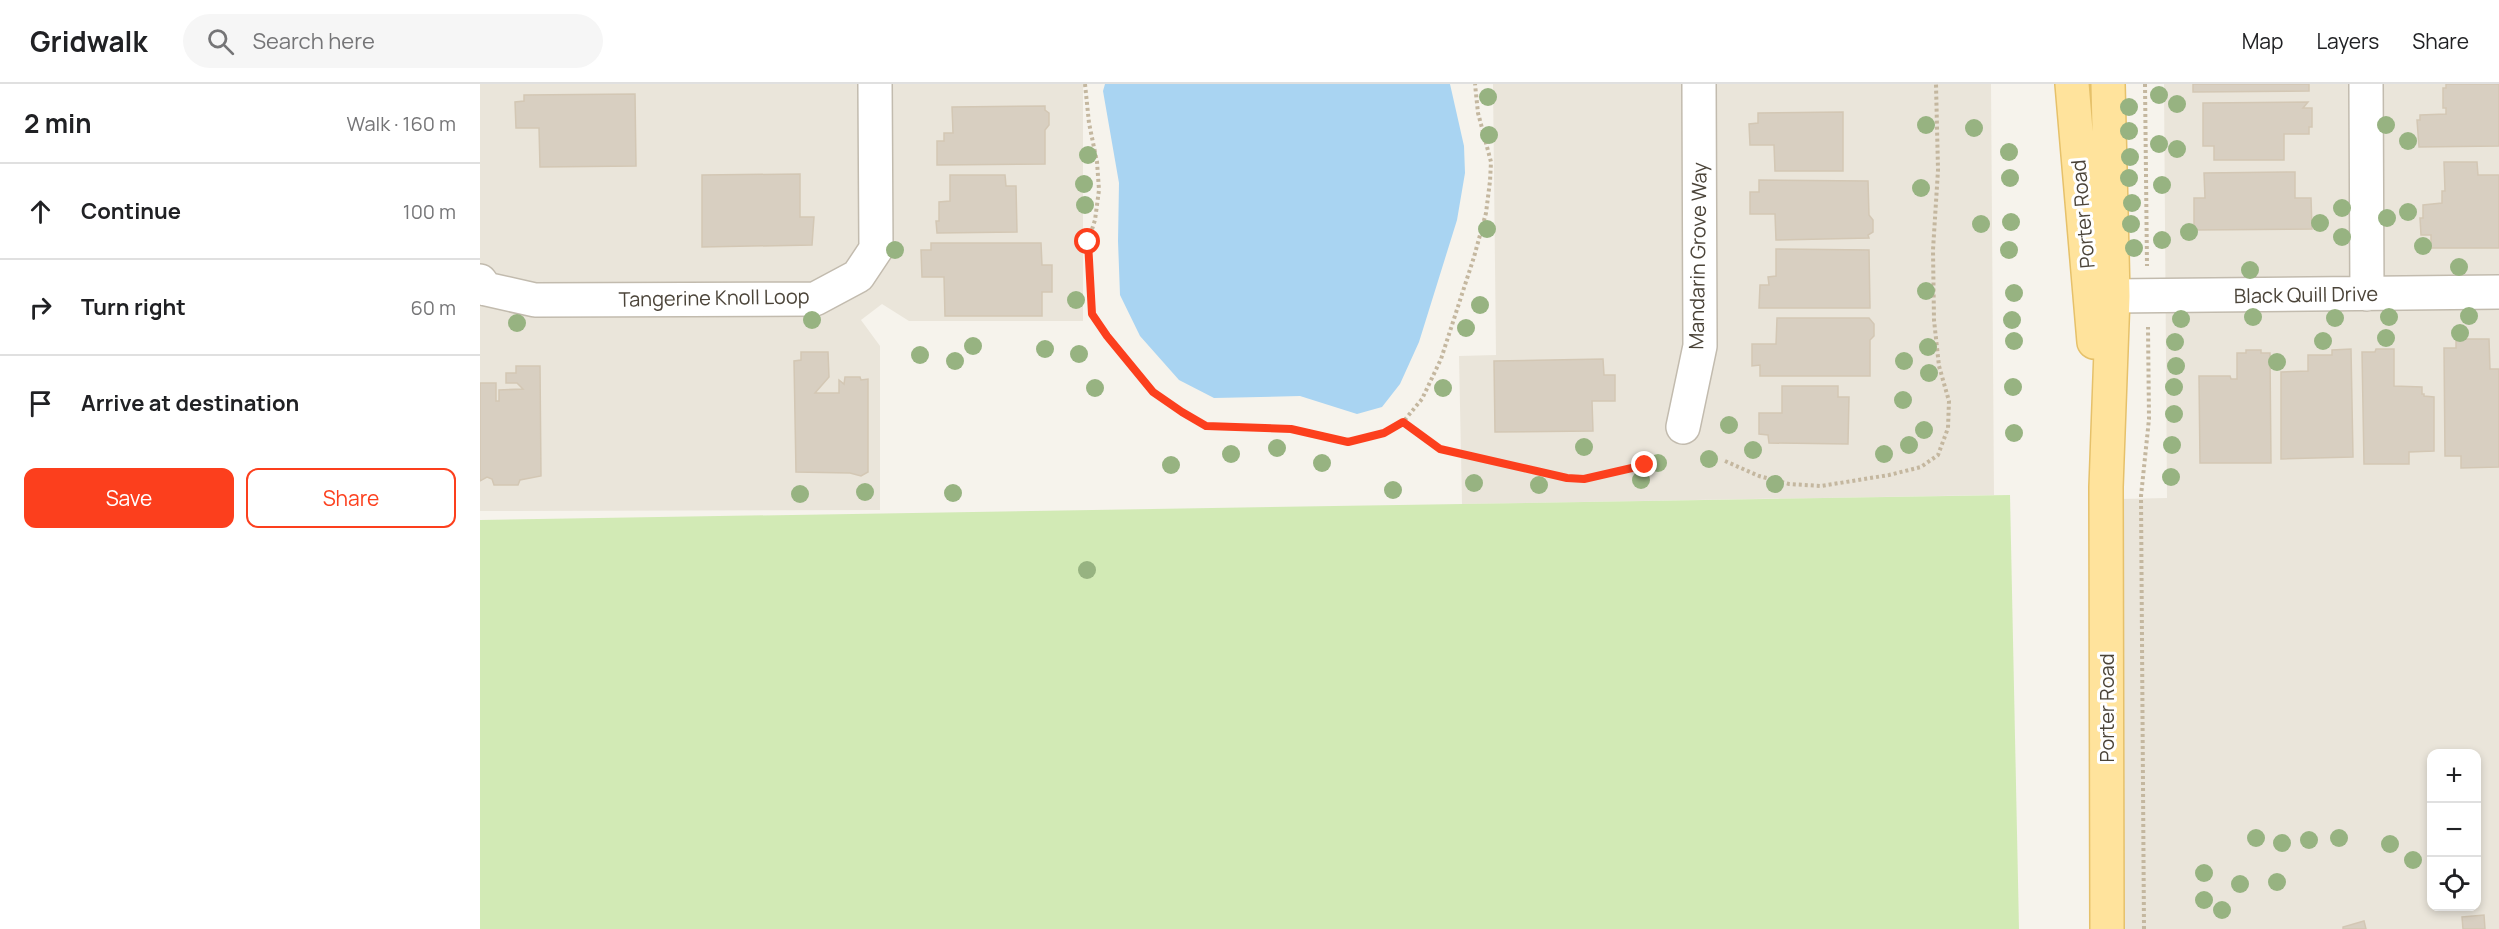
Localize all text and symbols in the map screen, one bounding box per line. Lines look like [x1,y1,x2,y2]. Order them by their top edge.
search box [183,14,603,68]
text: Gridwalk [30,22,147,60]
icon: search [204,25,237,58]
text: Search here [252,26,375,56]
text: Map [2242,27,2283,55]
text: Layers [2316,27,2379,55]
text: Share [2412,27,2469,55]
text: 2 min [24,105,92,141]
text: Walk · 160 m [347,110,456,137]
street label: Porter Road [2064,159,2101,269]
street label: Mandarin Grove Way [1682,162,1713,350]
icon: ahead [24,195,57,228]
text: Continue [81,196,181,226]
text: 100 m [403,198,456,225]
route start [1074,228,1100,254]
street label: Black Quill Drive [2234,280,2378,309]
street label: Tangerine Knoll Loop [618,282,810,313]
icon: right [24,291,57,324]
text: Turn right [81,292,186,322]
text: 60 m [410,294,456,321]
icon: arrive [24,387,57,420]
text: Arrive at destination [81,388,299,418]
route end [1631,451,1657,477]
button: Save [24,468,234,528]
button: Share [246,468,456,528]
street label: Porter Road [2093,654,2120,762]
map controls [2427,749,2481,911]
button: + [2427,749,2481,803]
button: − [2427,803,2481,857]
button: locate [2427,857,2481,911]

